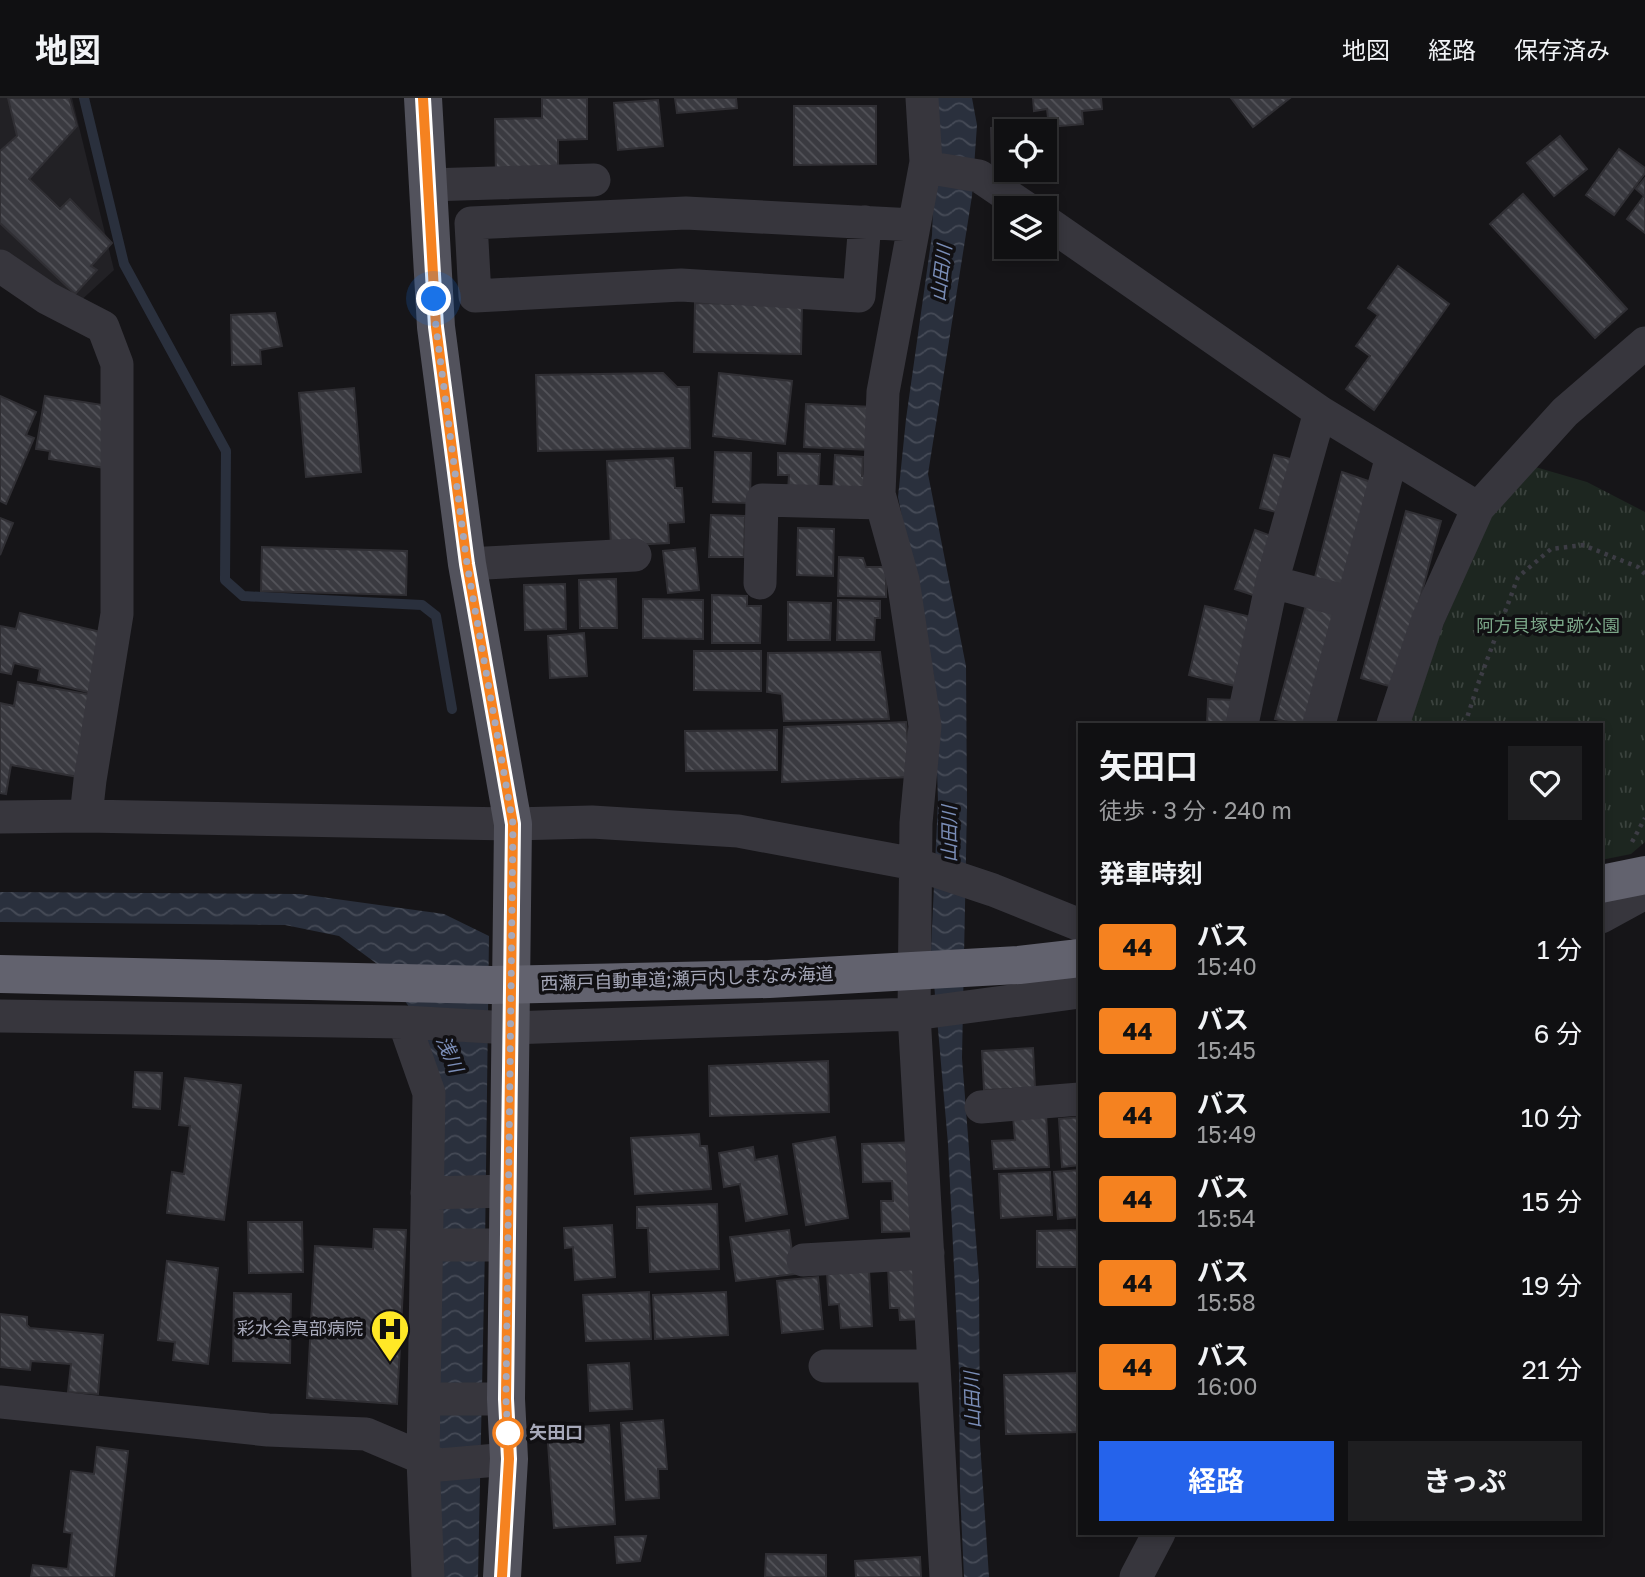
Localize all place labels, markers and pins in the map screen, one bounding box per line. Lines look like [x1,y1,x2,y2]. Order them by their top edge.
hospital icon: 彩水会真部病院 [369,1308,411,1363]
place label: 彩水会真部病院 [237,1317,363,1339]
marker: 矢田口 [493,1418,523,1448]
place label: 矢田口 [529,1421,583,1443]

